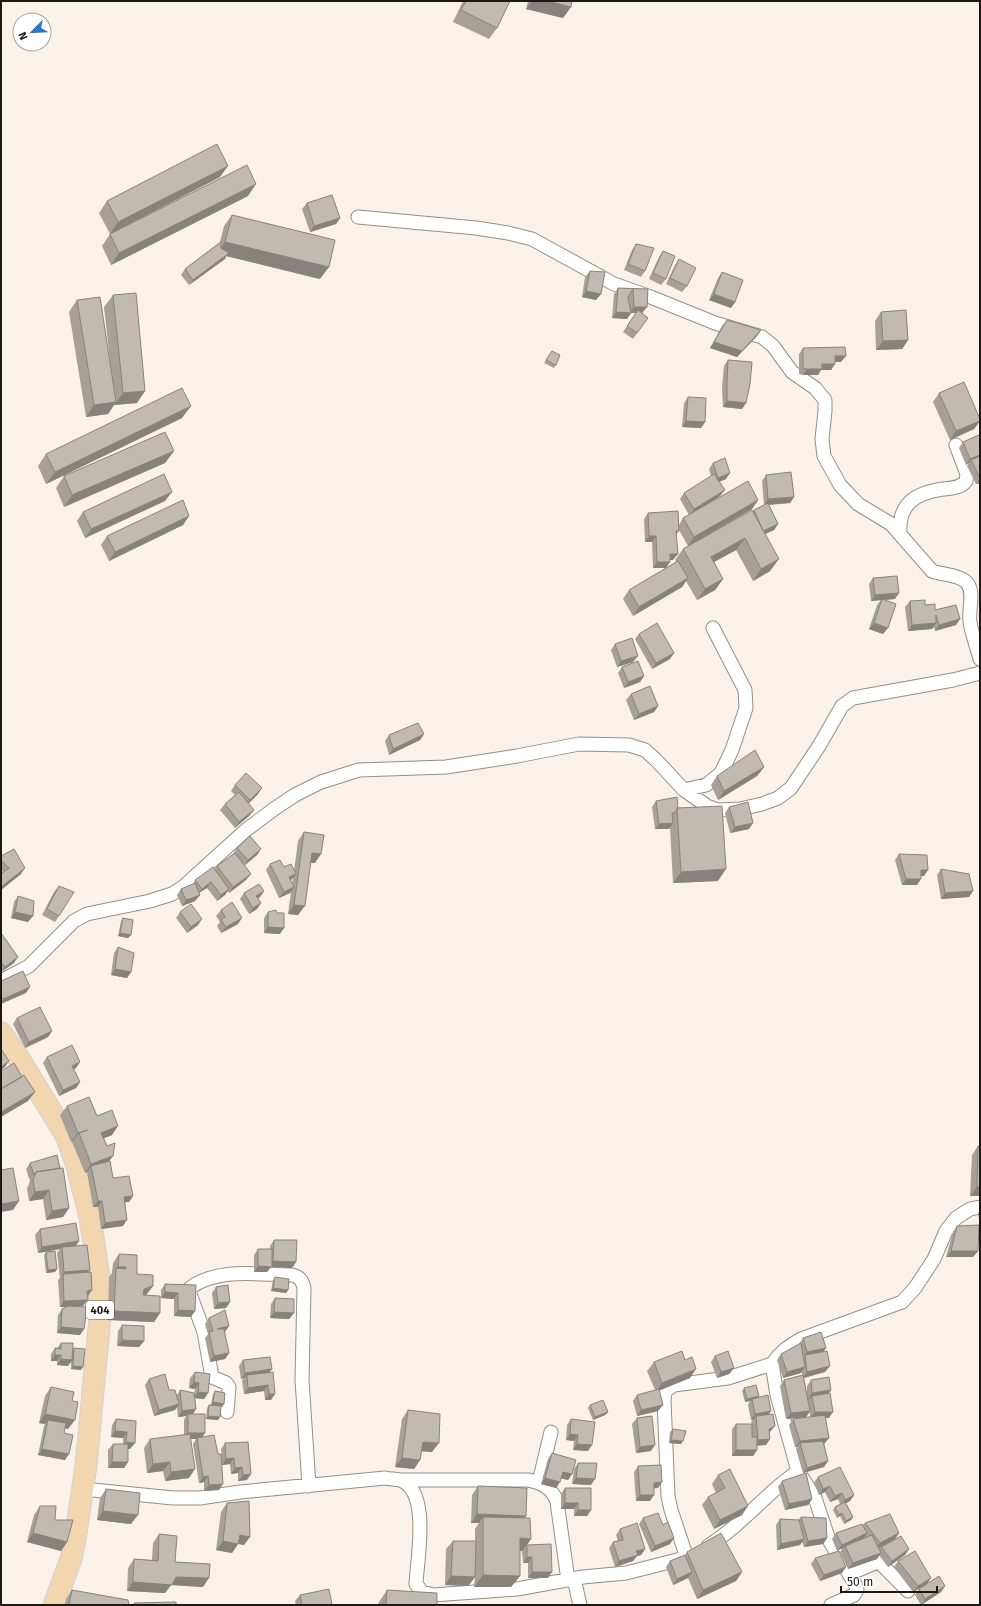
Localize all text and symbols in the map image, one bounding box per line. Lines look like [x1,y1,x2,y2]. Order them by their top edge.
north arrow [12,12,52,52]
text: N [16,30,31,42]
road number: 404 [86,1301,114,1319]
scale bar [841,1568,937,1594]
text: 50 m [847,1575,873,1589]

